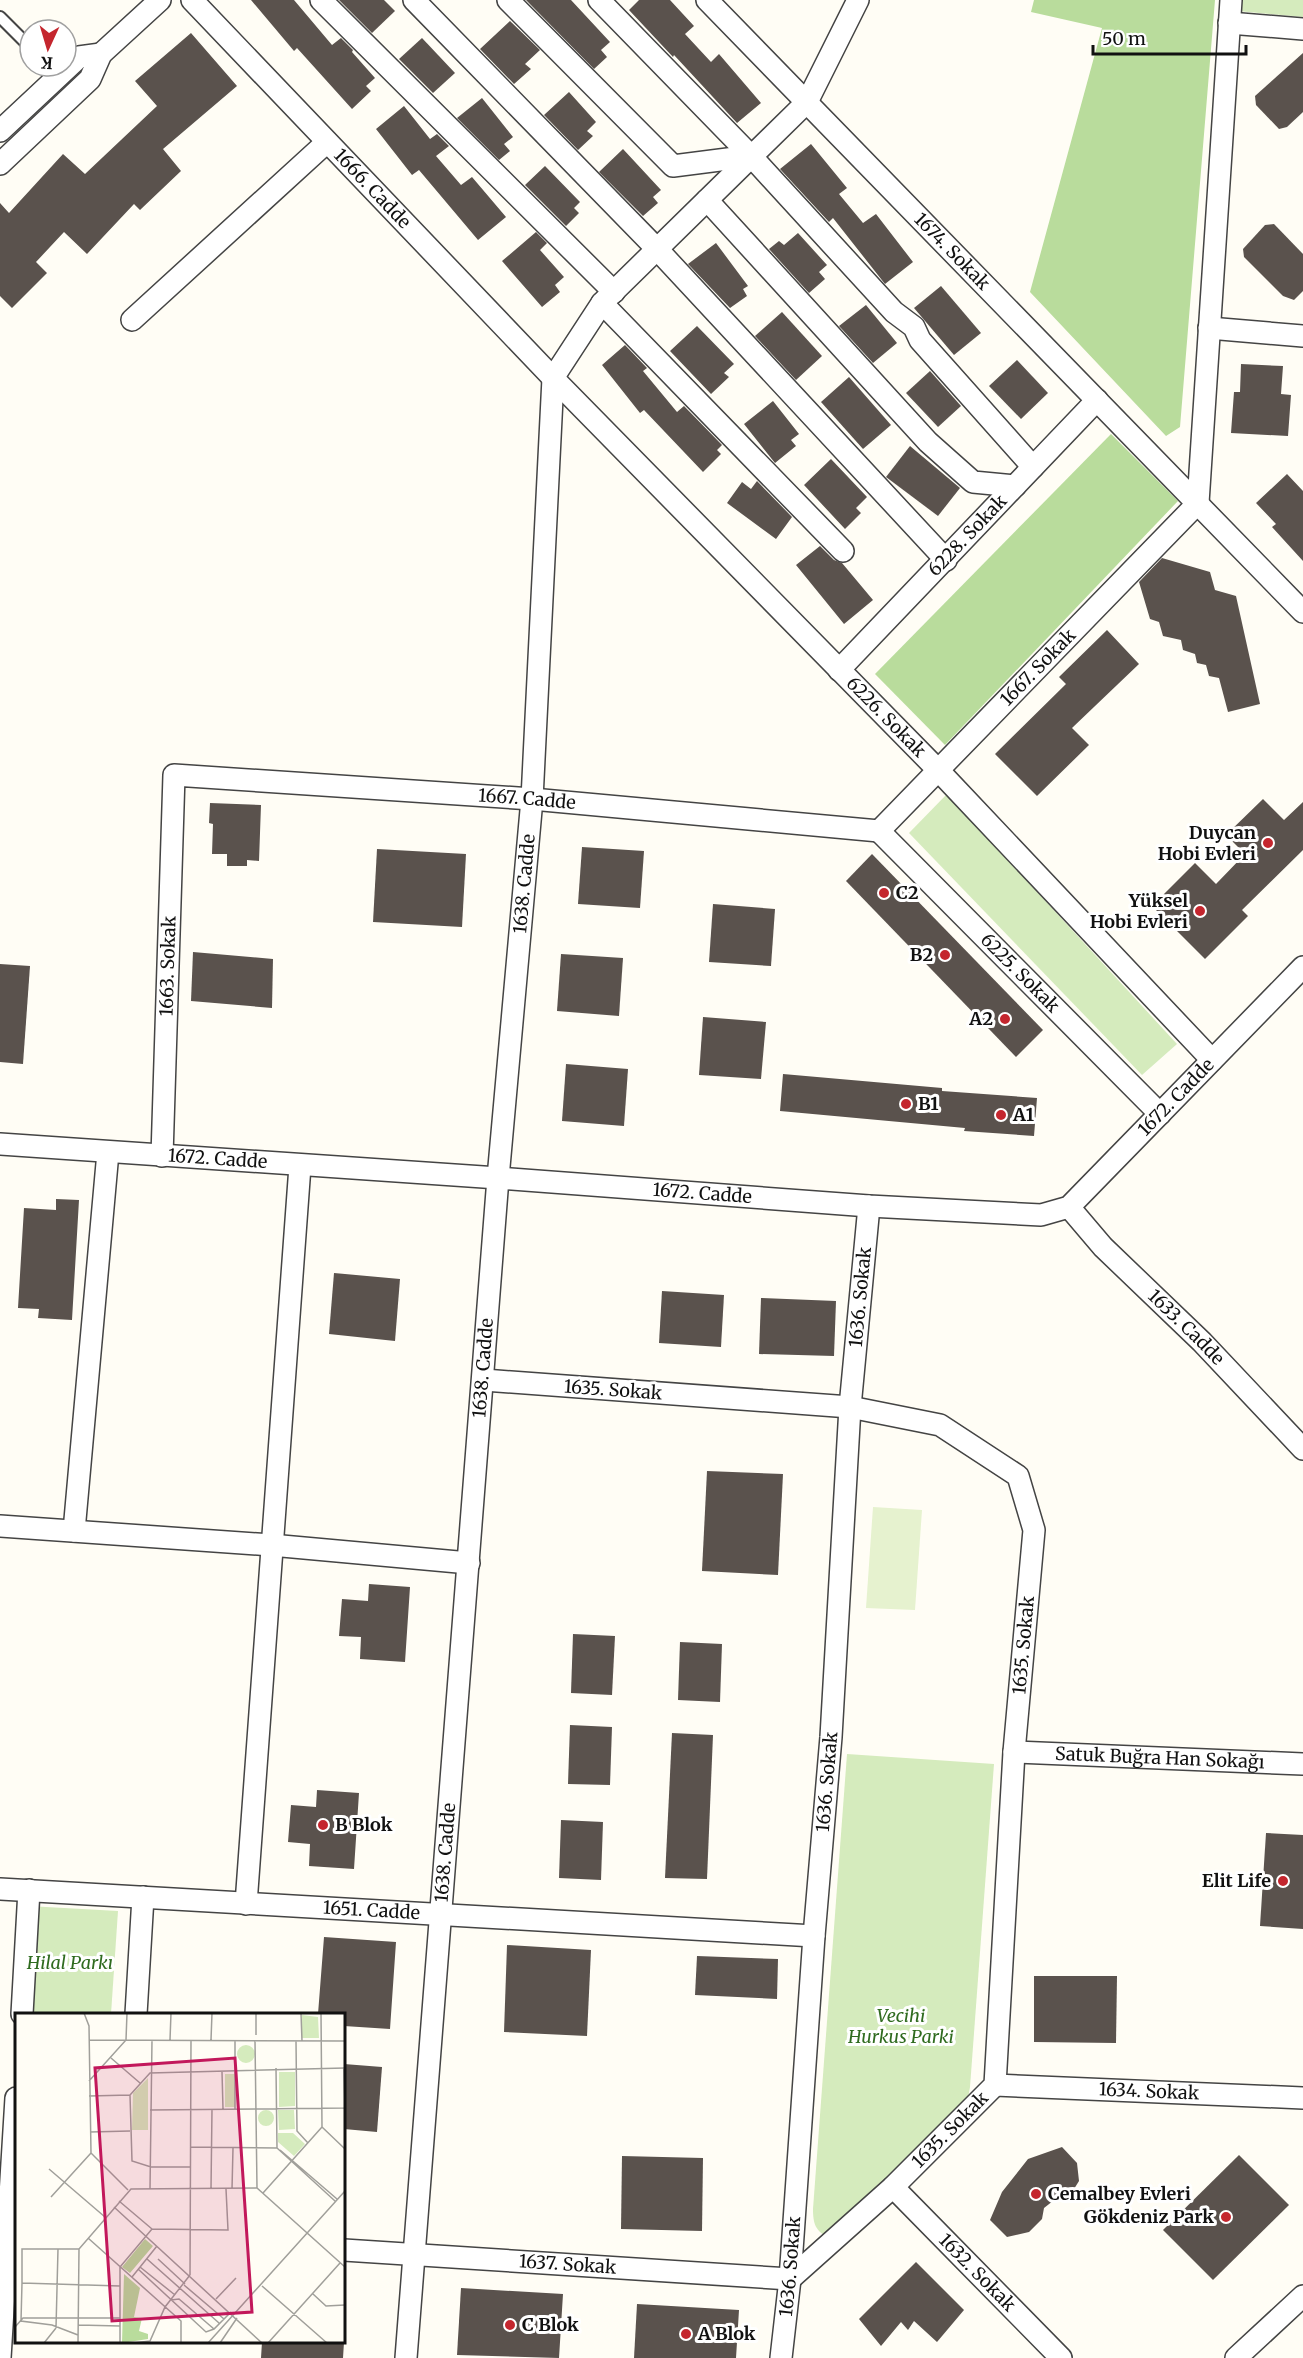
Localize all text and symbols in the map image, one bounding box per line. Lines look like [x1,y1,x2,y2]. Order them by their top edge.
north arrow [18,18,78,78]
scale bar [1093,18,1246,56]
text: 50 m [1102,27,1146,50]
text: K [40,53,54,73]
street label: 1666. Cadde [329,144,416,233]
street label: 1674. Sokak [910,208,995,295]
street label: 6228. Sokak [923,489,1012,581]
street label: 1667. Sokak [995,623,1081,711]
street label: 6226. Sokak [842,672,931,762]
street label: 1667. Cadde [477,783,577,814]
place label: Duycan Hobi Evleri [1158,821,1256,865]
street label: 1638. Cadde [508,833,540,934]
marker: Duycan Hobi Evleri [1261,836,1275,850]
place label: C2 [896,881,919,904]
marker: C2 [877,886,891,900]
place label: Yüksel Hobi Evleri [1090,889,1188,933]
marker: Yüksel Hobi Evleri [1193,904,1207,918]
street label: 1663. Sokak [154,915,181,1017]
street label: 6225. Sokak [976,928,1065,1018]
place label: B2 [910,943,933,966]
marker: B2 [938,948,952,962]
place label: A2 [968,1007,993,1030]
marker: A2 [998,1012,1012,1026]
street label: 1672. Cadde [1133,1053,1219,1140]
place label: B1 [918,1092,939,1115]
marker: B1 [899,1097,913,1111]
place label: A1 [1012,1103,1034,1126]
marker: A1 [994,1108,1008,1122]
street label: 1672. Cadde [167,1143,268,1173]
street label: 1672. Cadde [652,1178,753,1208]
street label: 1636. Sokak [844,1245,876,1348]
street label: 1633. Cadde [1143,1284,1230,1369]
street label: 1638. Cadde [467,1317,498,1419]
street label: 1635. Sokak [563,1375,664,1404]
street label: 1635. Sokak [1007,1594,1039,1695]
street label: 1636. Sokak [811,1730,842,1833]
street label: Satuk Buğra Han Sokağı [1055,1742,1265,1773]
street label: 1638. Cadde [430,1802,460,1903]
place label: B Blok [335,1813,393,1836]
marker: B Blok [316,1818,330,1832]
place label: Elit Life [1202,1869,1271,1892]
marker: Elit Life [1276,1874,1290,1888]
street label: 1651. Cadde [322,1896,421,1924]
park label: Hilal Parkı [26,1951,113,1974]
park label: Vecihi Hurkus Parki [847,2004,954,2048]
inset map [15,2013,345,2343]
street label: 1634. Sokak [1098,2077,1200,2105]
street label: 1635. Sokak [907,2086,993,2172]
place label: Cemalbey Evleri [1048,2182,1191,2205]
marker: Cemalbey Evleri [1029,2187,1043,2201]
place label: Gökdeniz Park [1084,2205,1214,2228]
marker: Gökdeniz Park [1219,2210,1233,2224]
street label: 1636. Sokak [774,2215,805,2318]
street label: 1632. Sokak [934,2228,1021,2316]
street label: 1637. Sokak [518,2249,618,2279]
place label: C Blok [522,2313,579,2336]
marker: C Blok [503,2318,517,2332]
place label: A Blok [697,2322,756,2345]
marker: A Blok [679,2327,693,2341]

